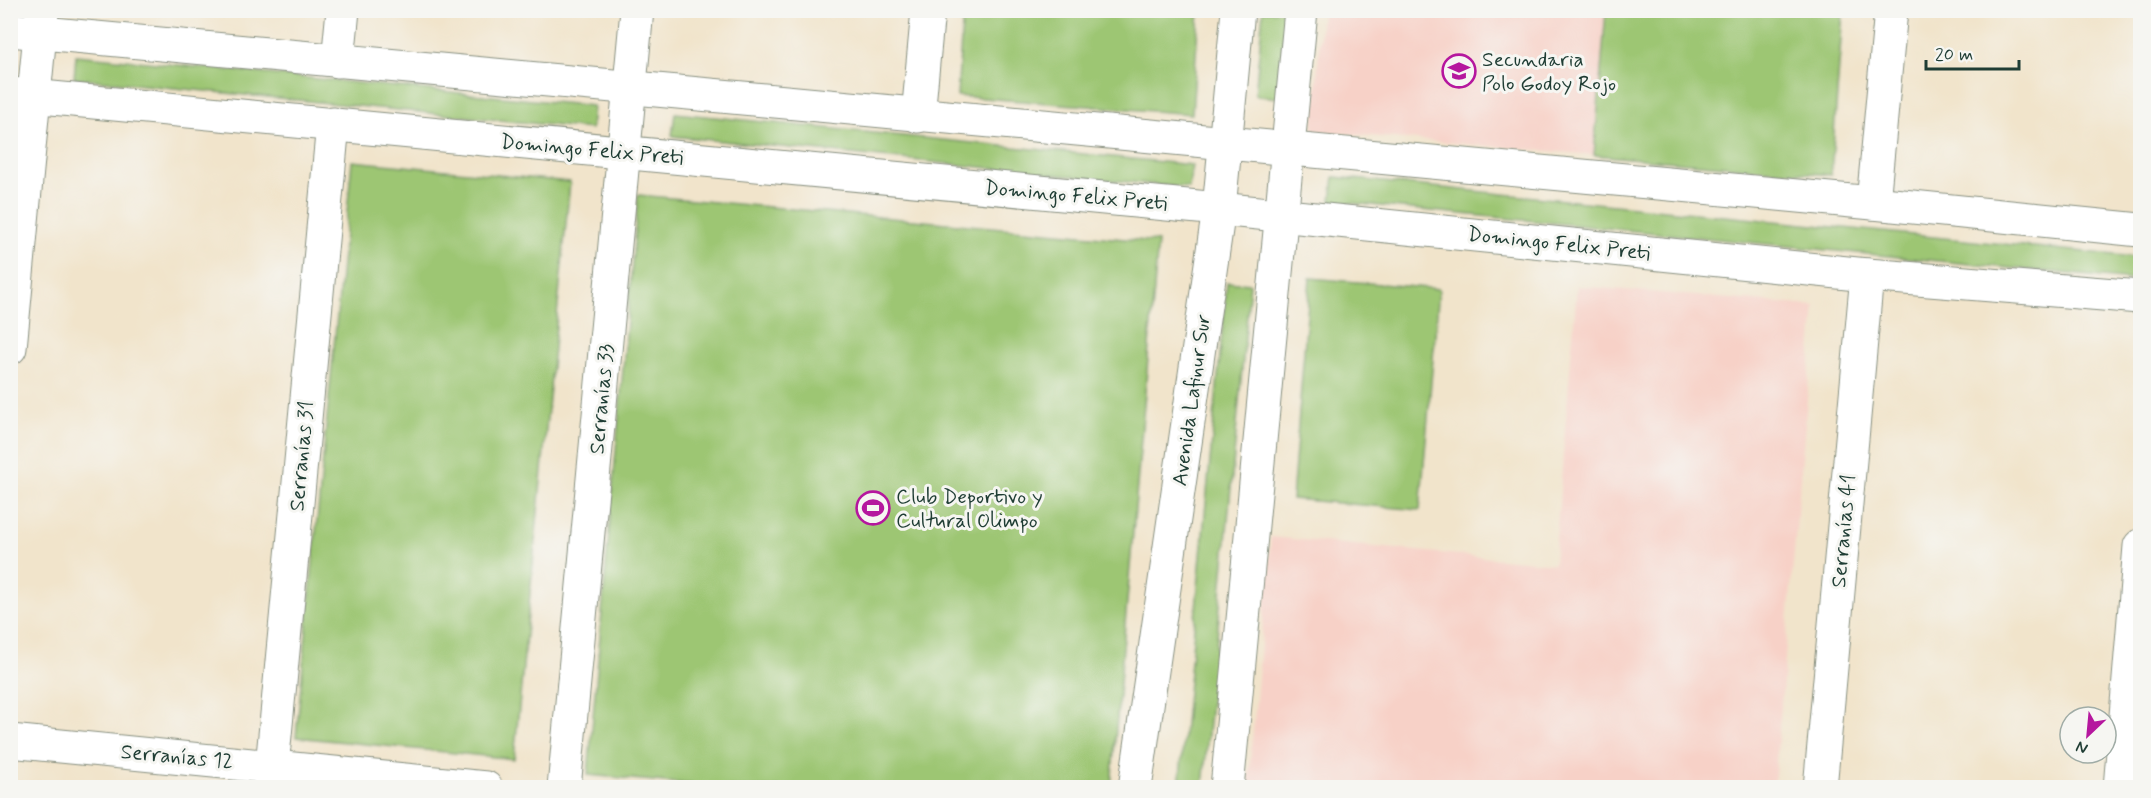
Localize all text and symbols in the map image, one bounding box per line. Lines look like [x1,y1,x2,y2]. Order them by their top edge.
scale bar [1926,33,2019,71]
text: 20 m [1935,43,1973,67]
place label: Secundaria Polo Godoy Rojo [1482,46,1616,98]
school or university icon: Secundaria Polo Godoy Rojo [1441,53,1477,89]
street label: Domingo Felix Preti [499,128,685,172]
street label: Domingo Felix Preti [983,174,1169,218]
street label: Domingo Felix Preti [1466,220,1652,268]
street label: Avenida Lafinur Sur [1166,312,1218,488]
street label: Serranías 33 [583,343,621,455]
street label: Serranías 31 [283,400,321,512]
street label: Serranías 41 [1825,473,1863,589]
place label: Club Deportivo y Cultural Olimpo [896,483,1043,535]
sports icon: Club Deportivo y Cultural Olimpo [855,490,891,526]
north arrow [2058,705,2118,765]
text: N [2073,735,2091,759]
street label: Serranías 12 [120,738,234,776]

